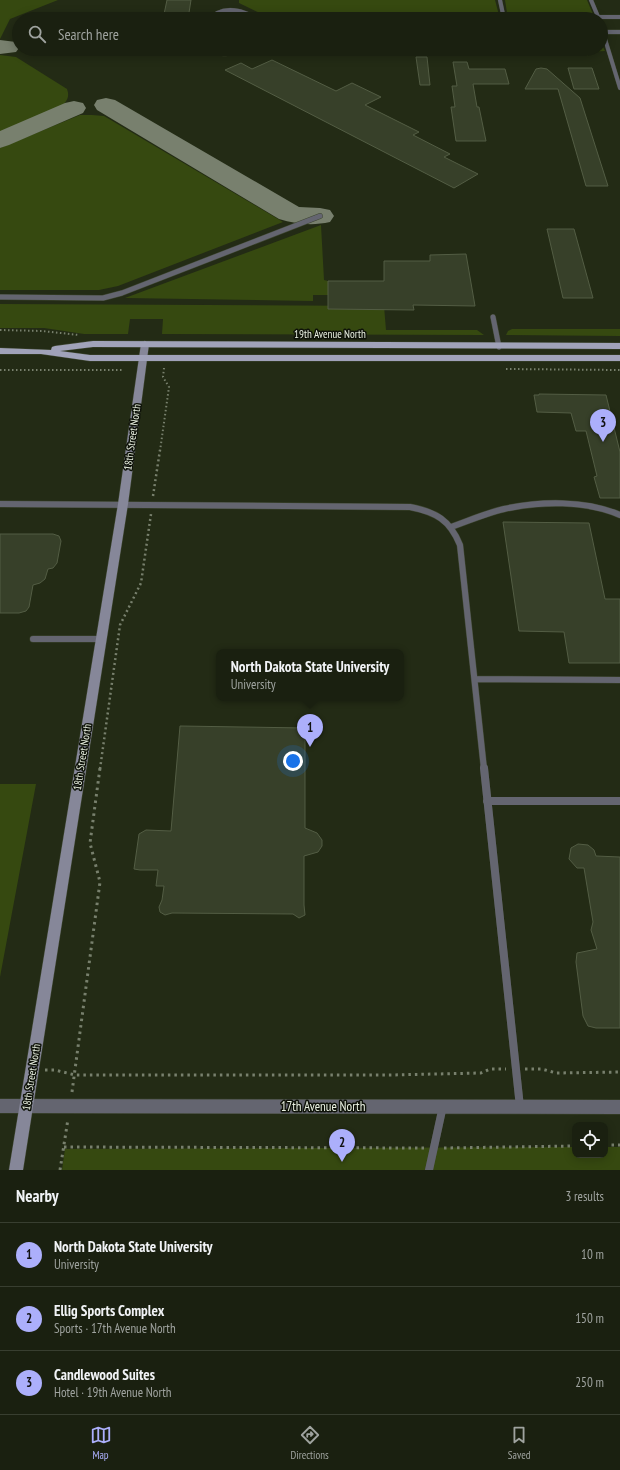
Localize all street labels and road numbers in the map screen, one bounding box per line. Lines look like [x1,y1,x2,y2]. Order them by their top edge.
street label: 19th Avenue North [294,327,366,341]
street label: 18th Street North [120,403,144,471]
street label: 18th Street North [70,723,94,791]
street label: 18th Street North [19,1043,43,1111]
street label: 17th Avenue North [281,1098,366,1115]

